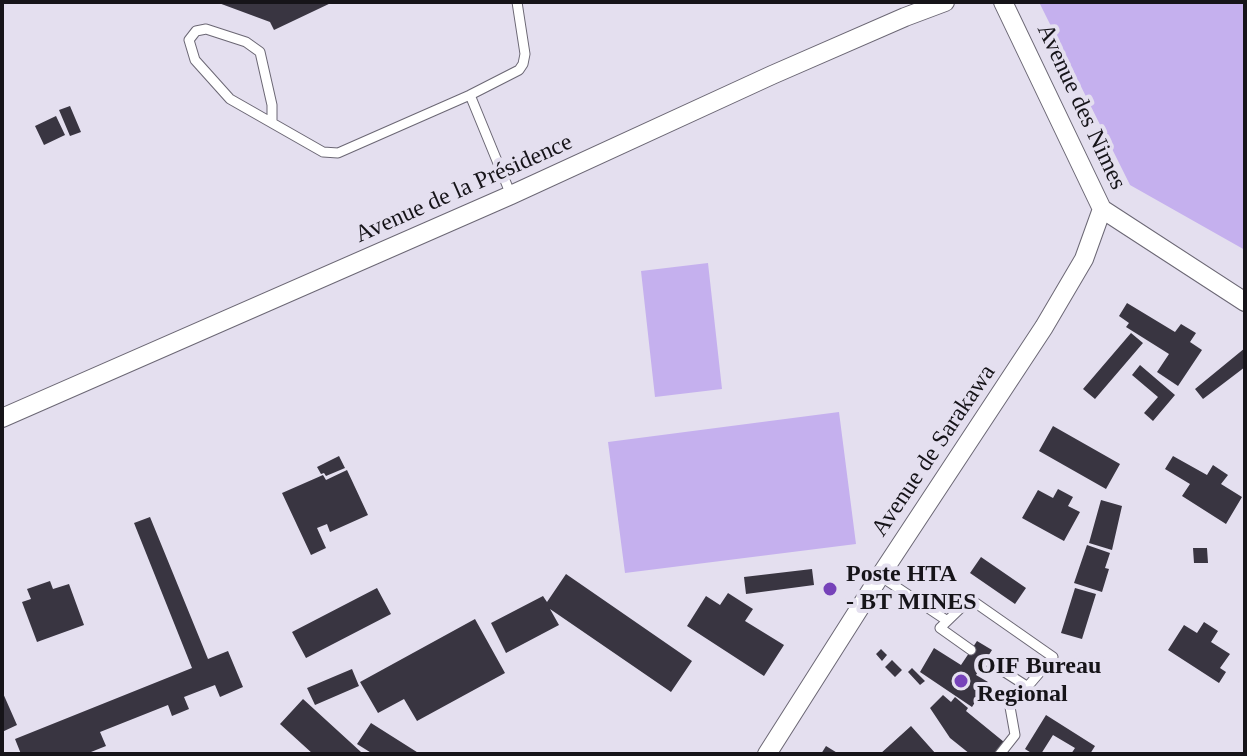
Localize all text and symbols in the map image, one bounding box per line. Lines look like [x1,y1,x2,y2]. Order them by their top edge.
street label: Avenue des Nimes [1030,20,1132,194]
street label: Avenue de la Présidence [351,128,577,250]
street label: Avenue de Sarakawa [866,360,1002,542]
place label: Poste HTA - BT MINES [846,561,977,617]
marker: Poste HTA - BT MINES [821,580,839,598]
place label: OIF Bureau Regional [977,653,1101,709]
marker: OIF Bureau Regional [952,672,970,690]

